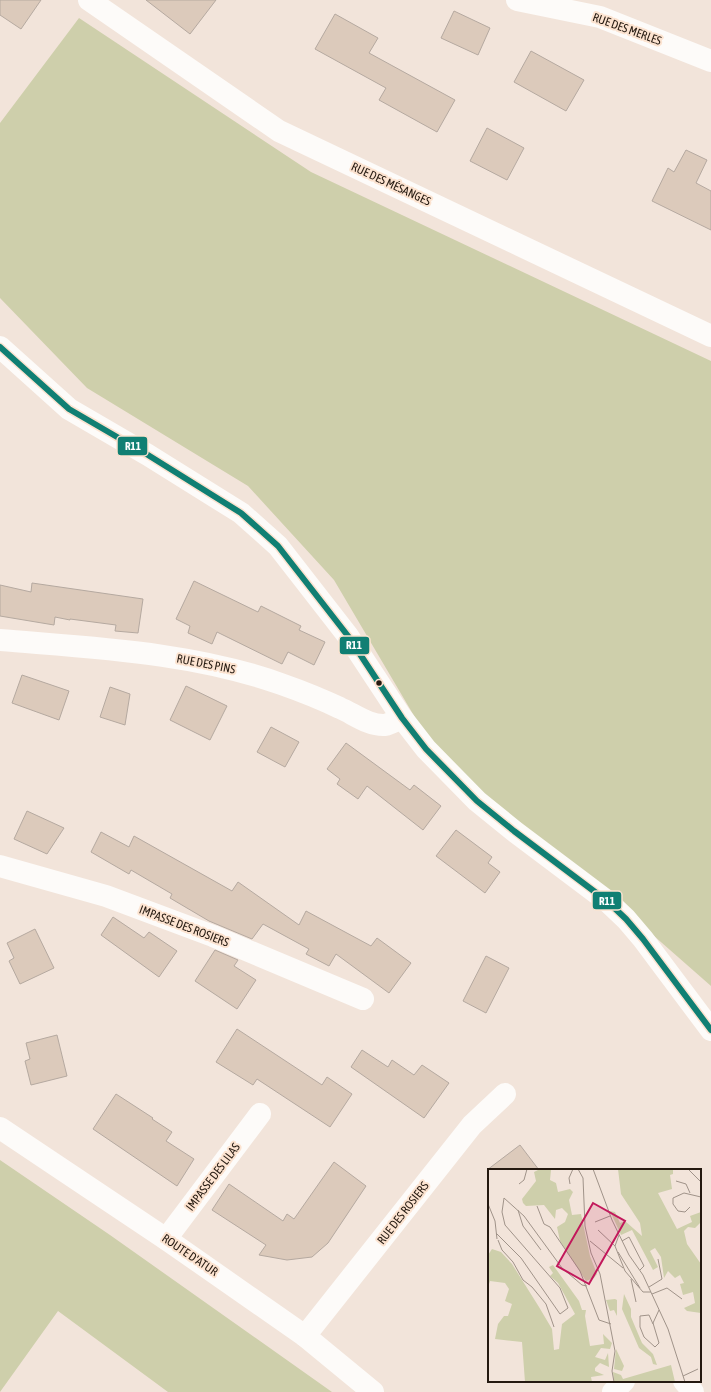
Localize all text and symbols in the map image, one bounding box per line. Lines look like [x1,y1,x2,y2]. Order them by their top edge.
street label: RUE DES MERLES [591,10,663,48]
street label: RUE DES MÉSANGES [349,159,433,209]
line badge: R11 [117,436,148,456]
text: R11 [125,440,141,452]
line badge: R11 [339,636,370,655]
text: R11 [346,639,362,651]
street label: RUE DES PINS [175,651,237,677]
unlabelled marker [374,678,384,688]
line badge: R11 [592,891,622,910]
text: R11 [599,895,615,907]
street label: IMPASSE DES ROSIERS [137,902,231,950]
street label: IMPASSE DES LILAS [183,1140,243,1214]
inset map [488,1169,701,1382]
street label: RUE DES ROSIERS [374,1179,432,1247]
street label: ROUTE D'ATUR [159,1231,221,1279]

